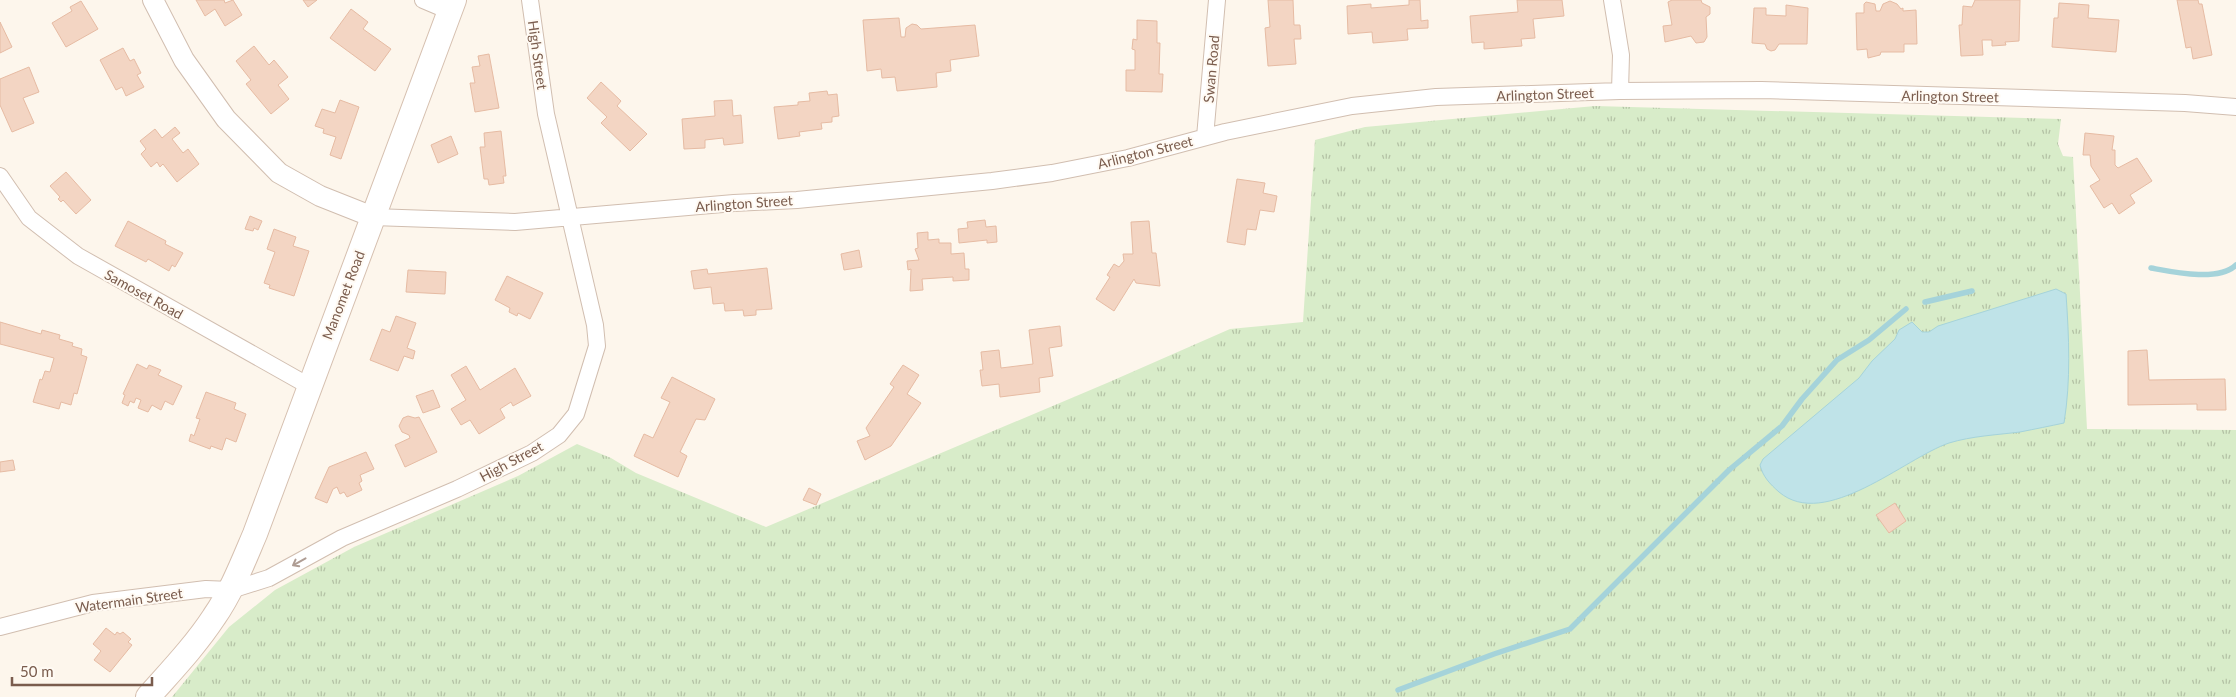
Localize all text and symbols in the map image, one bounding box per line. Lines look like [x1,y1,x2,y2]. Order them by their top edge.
street label: High Street [525,19,551,91]
street label: Swan Road [1200,35,1222,103]
street label: Arlington Street [1496,84,1594,104]
street label: Arlington Street [1901,87,1999,105]
street label: Arlington Street [1096,132,1194,172]
street label: Arlington Street [695,191,793,215]
street label: Manomet Road [318,248,368,342]
street label: Samoset Road [102,265,186,323]
street label: High Street [476,437,546,485]
one-way arrow [293,557,307,567]
street label: Watermain Street [74,584,184,616]
scale bar [12,654,152,686]
text: 50 m [20,662,54,680]

